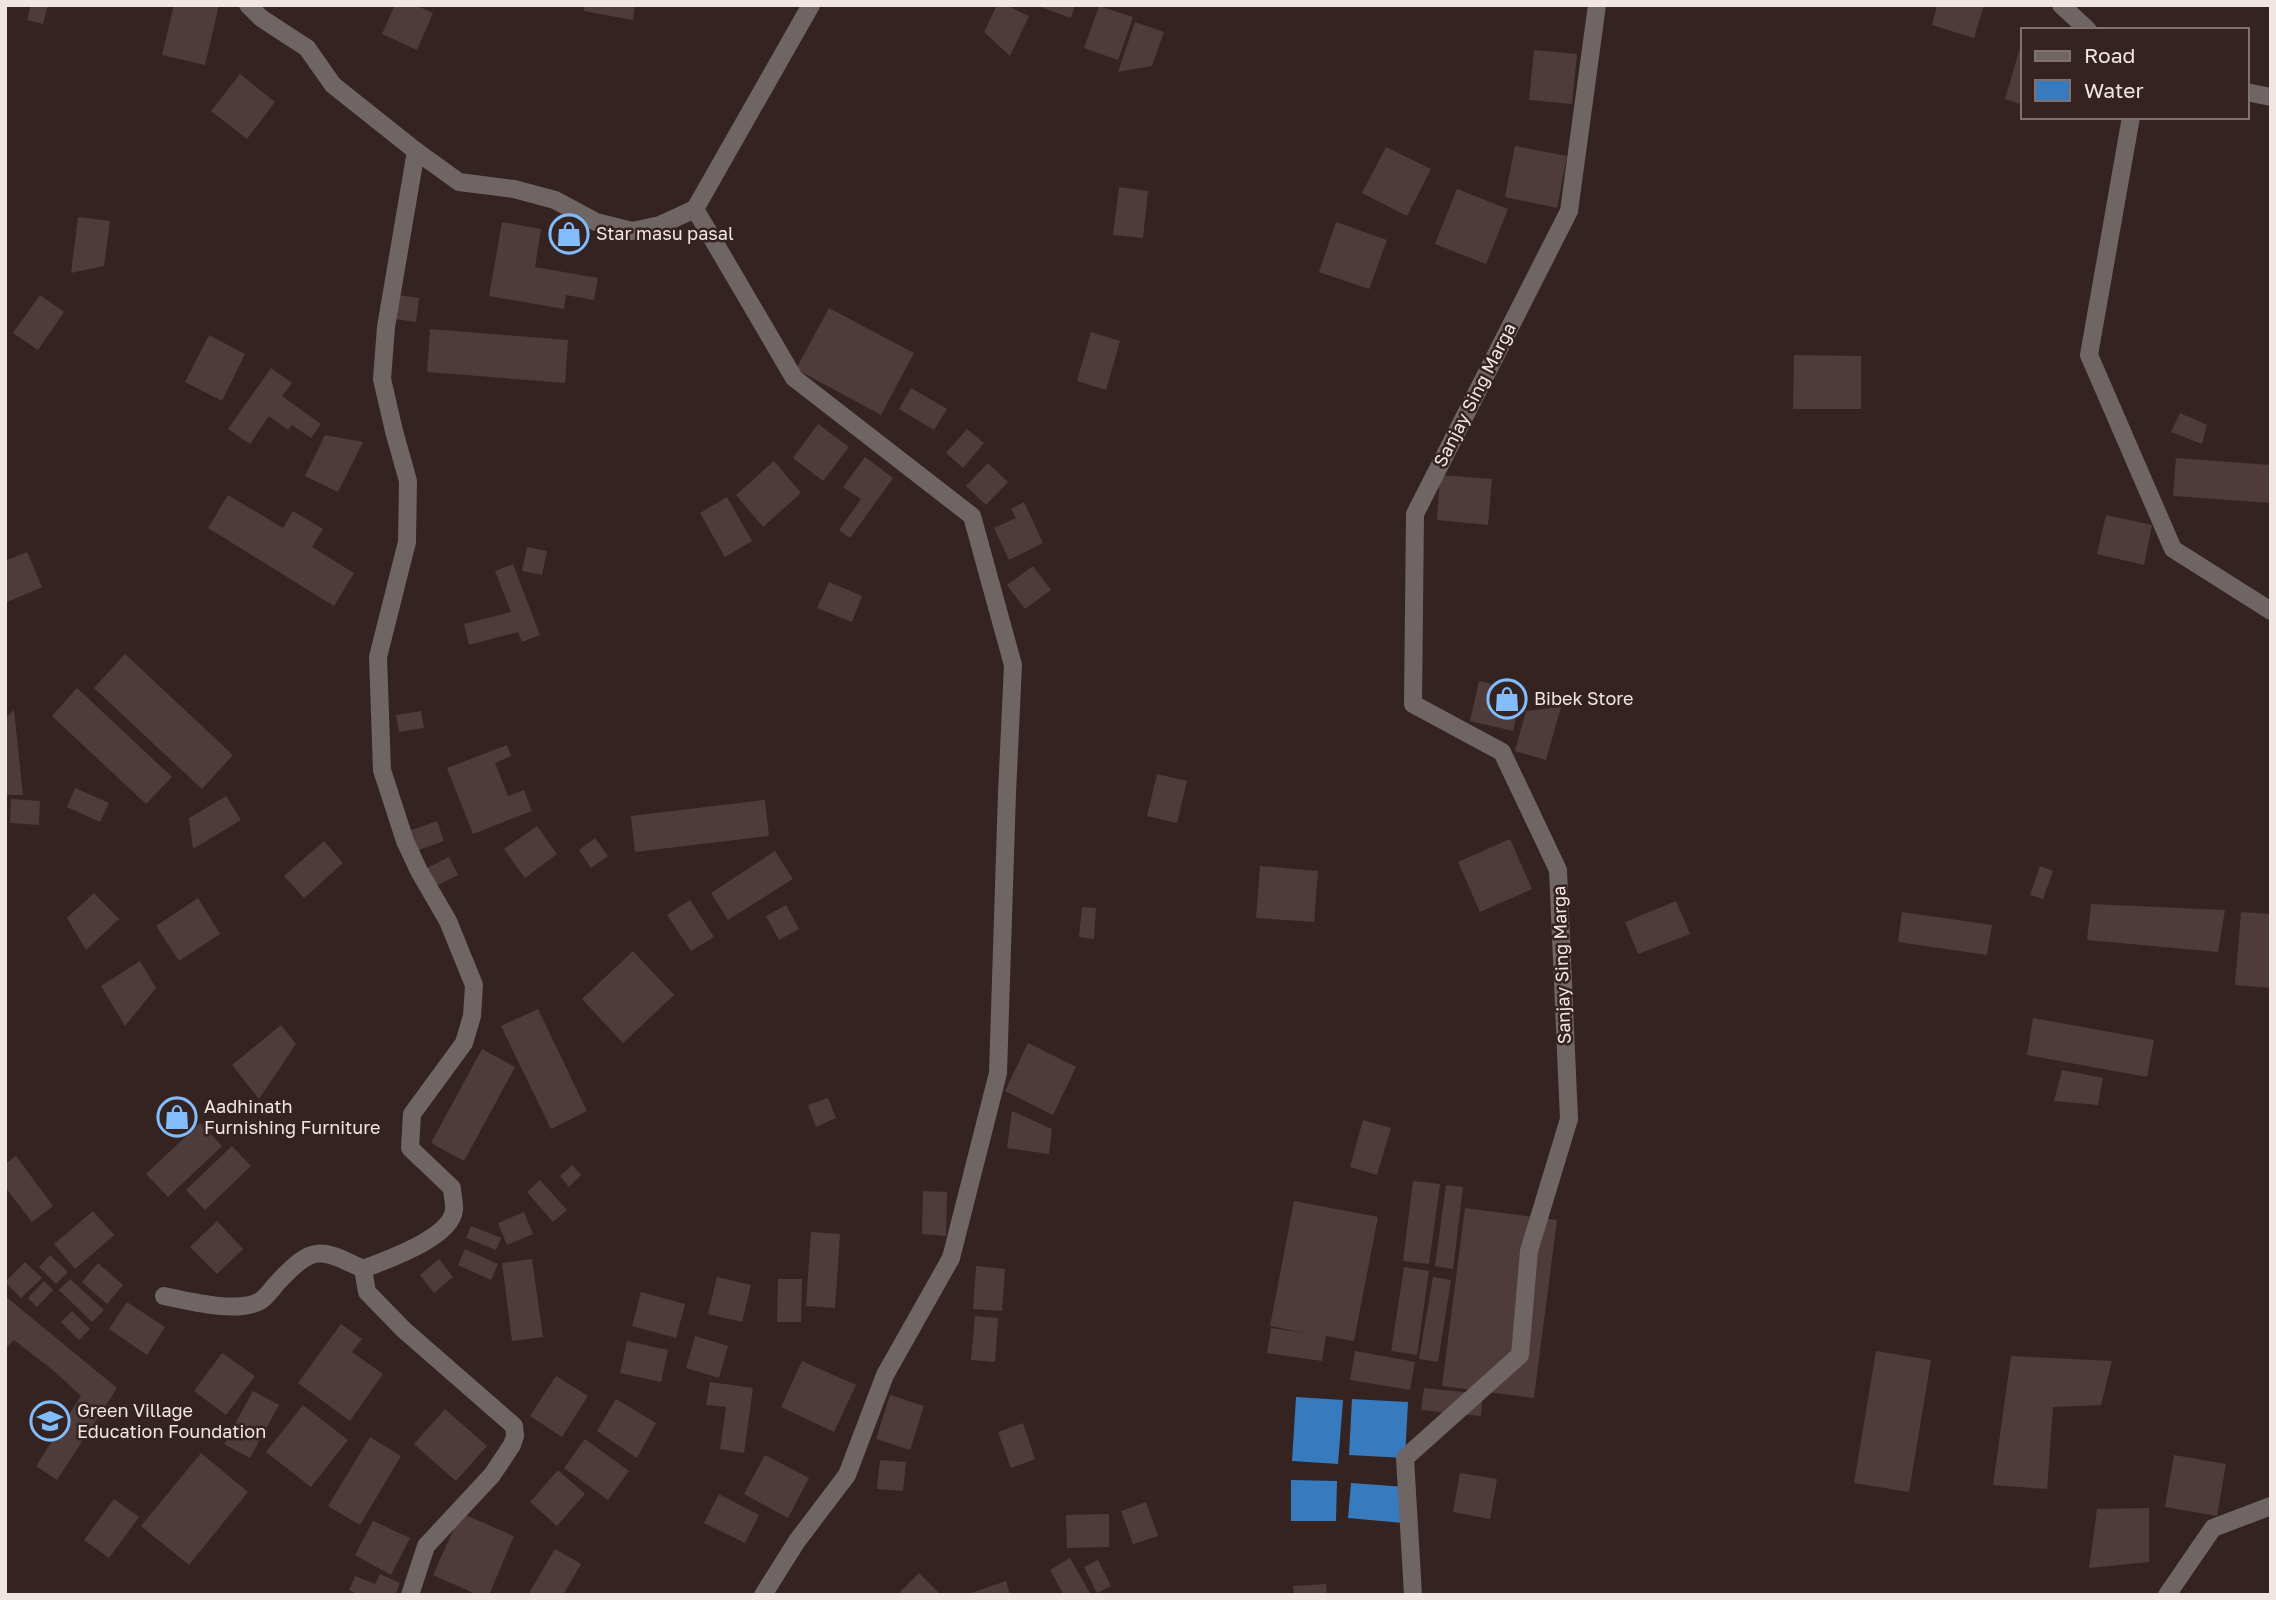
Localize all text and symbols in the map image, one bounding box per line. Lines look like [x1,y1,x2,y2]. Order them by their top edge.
legend [2021,28,2248,119]
text: Road [2084,42,2135,68]
text: Water [2084,77,2144,103]
shop icon: Star masu pasal [548,213,590,255]
place label: Star masu pasal [596,222,734,244]
street label: Sanjay Sing Marga [1428,319,1520,470]
shop icon: Bibek Store [1486,678,1528,720]
place label: Bibek Store [1534,687,1634,709]
street label: Sanjay Sing Marga [1547,885,1575,1045]
place label: Aadhinath Furnishing Furniture [204,1095,380,1138]
shop icon: Aadhinath Furnishing Furniture [156,1096,198,1138]
place label: Green Village Education Foundation [77,1399,266,1442]
school or university icon: Green Village Education Foundation [29,1400,71,1442]

